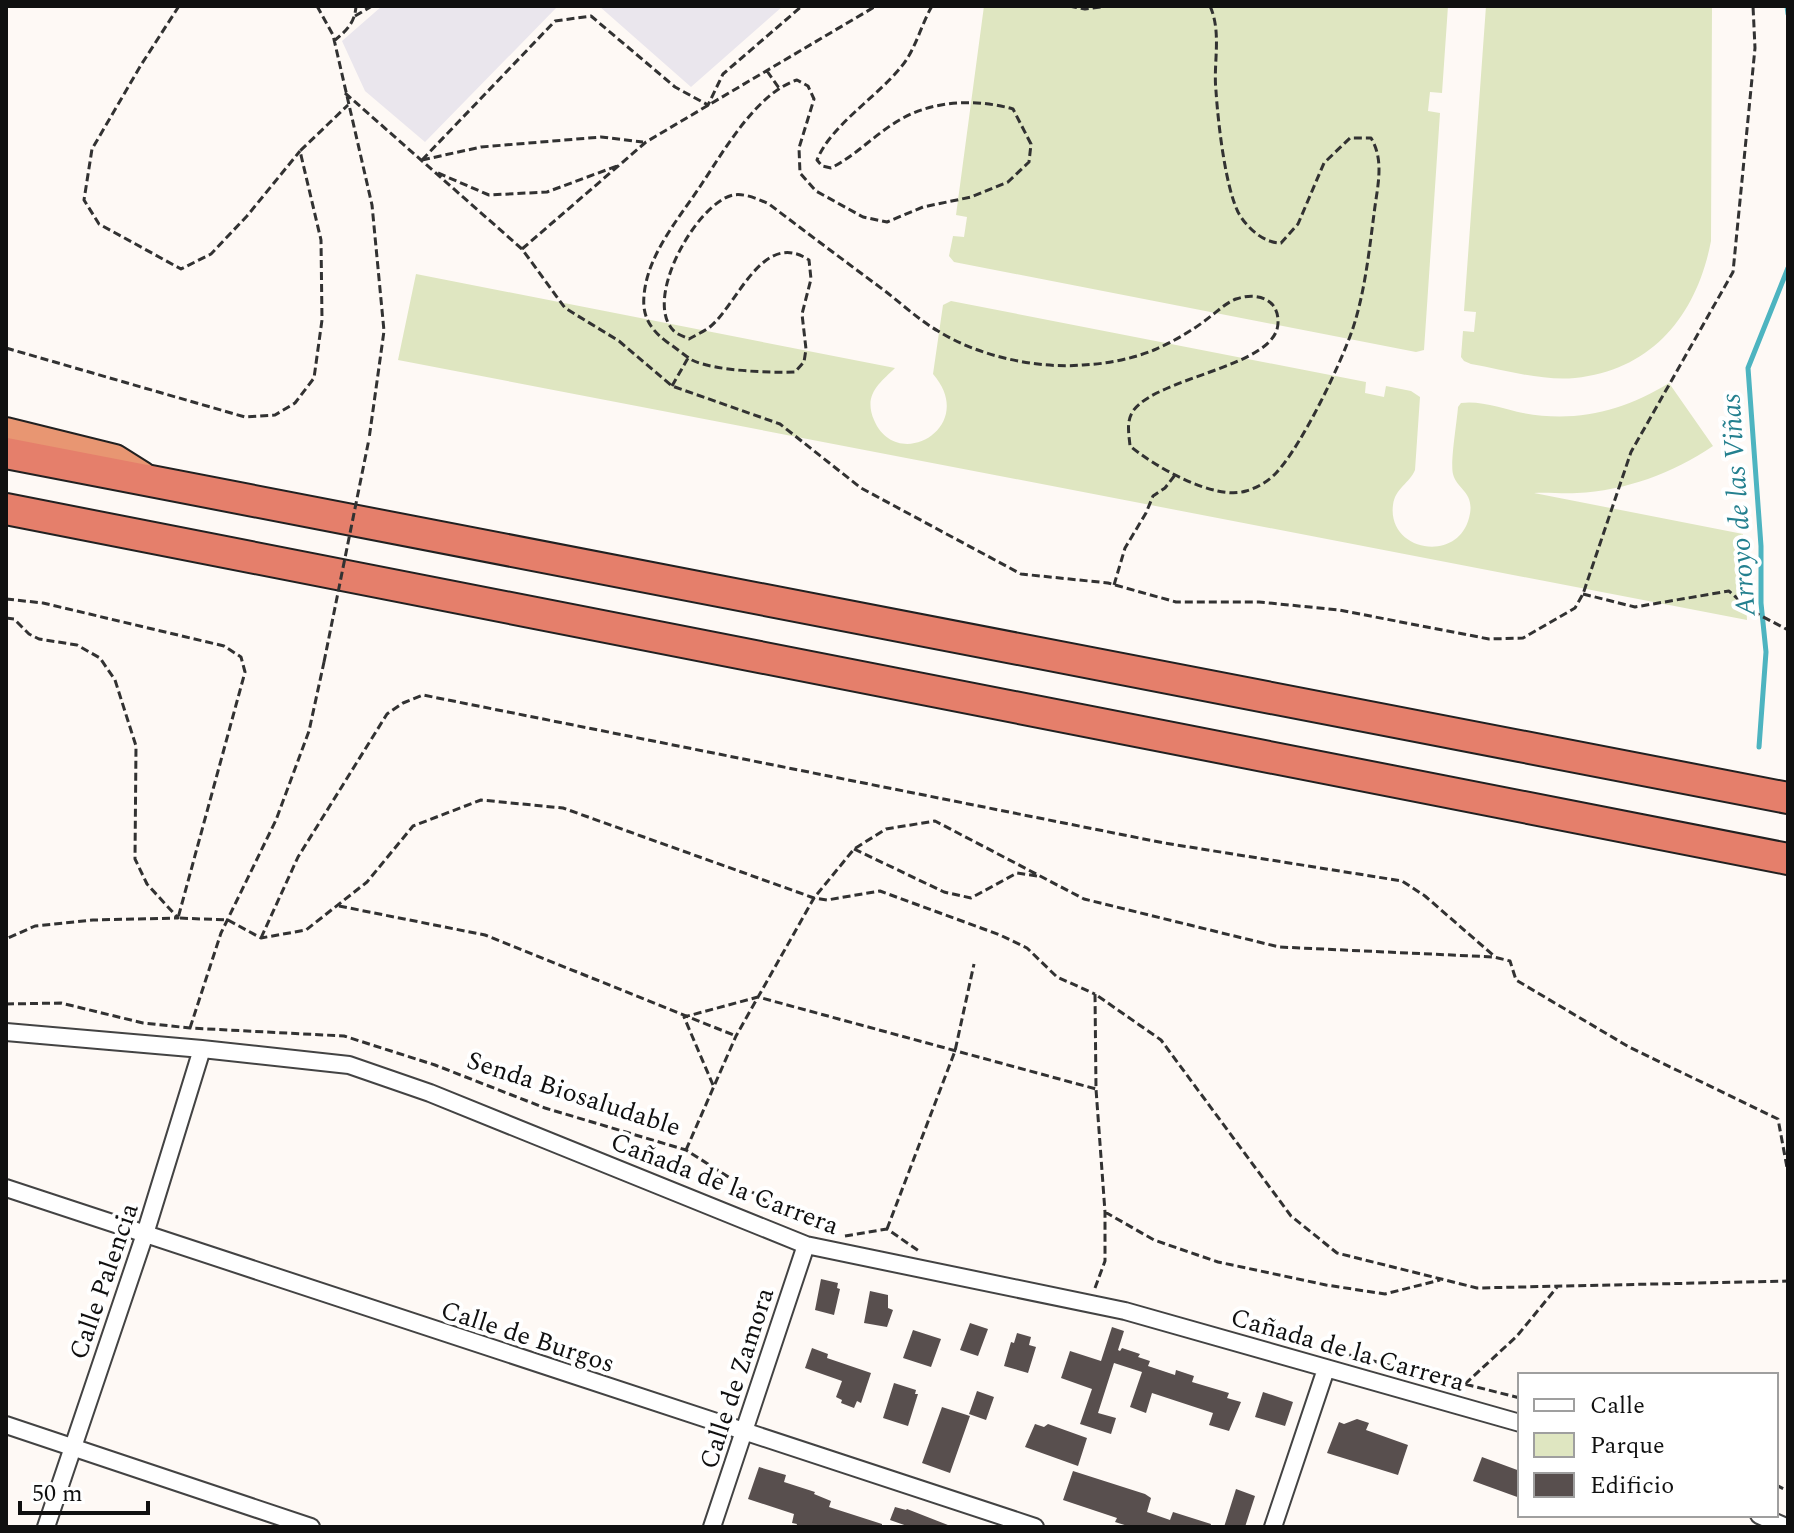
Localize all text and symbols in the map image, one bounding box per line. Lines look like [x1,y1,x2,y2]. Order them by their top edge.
water label: Arroyo de las Viñas [1709,392,1768,619]
street label: Senda Biosaludable [461,1040,686,1147]
street label: Cañada de la Carrera [605,1122,845,1246]
street label: Calle Palencia [58,1197,150,1365]
street label: Calle de Zamora [689,1282,785,1474]
street label: Calle de Burgos [436,1290,620,1384]
street label: Cañada de la Carrera [1226,1297,1470,1403]
legend [1518,1373,1778,1517]
text: Calle [1590,1388,1645,1424]
text: Parque [1590,1428,1665,1464]
scale bar [20,1465,148,1515]
text: Edificio [1590,1468,1674,1504]
text: 50 m [32,1476,83,1512]

